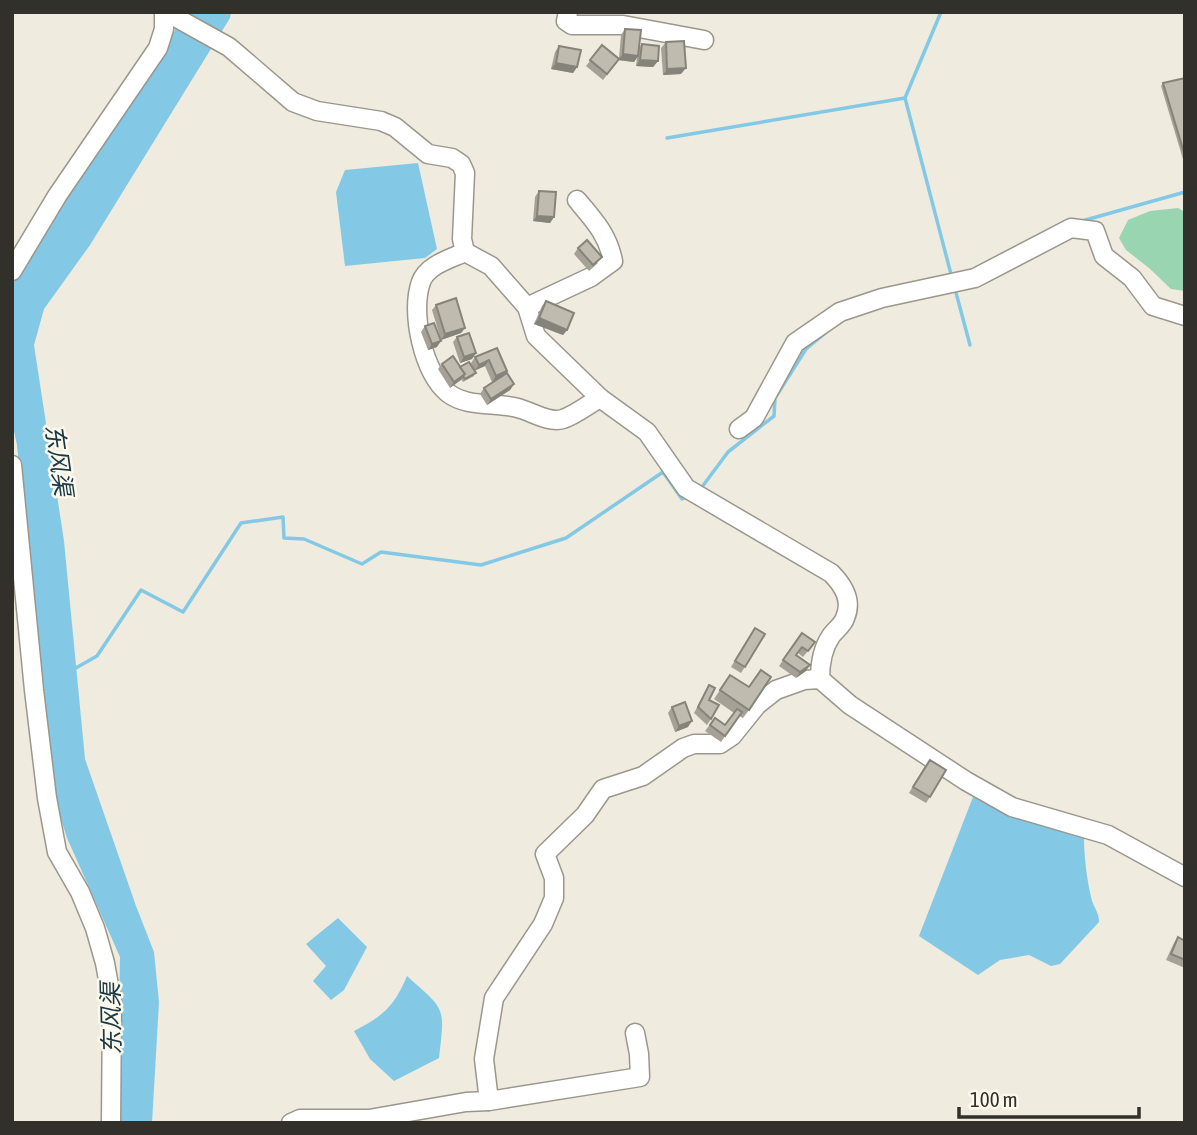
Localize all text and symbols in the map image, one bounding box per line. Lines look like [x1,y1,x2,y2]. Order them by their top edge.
water label: 东风渠 [41,422,78,500]
water label: 东风渠 [97,980,125,1055]
scale bar [959,1076,1139,1120]
text: 100 m [970,1087,1018,1111]

